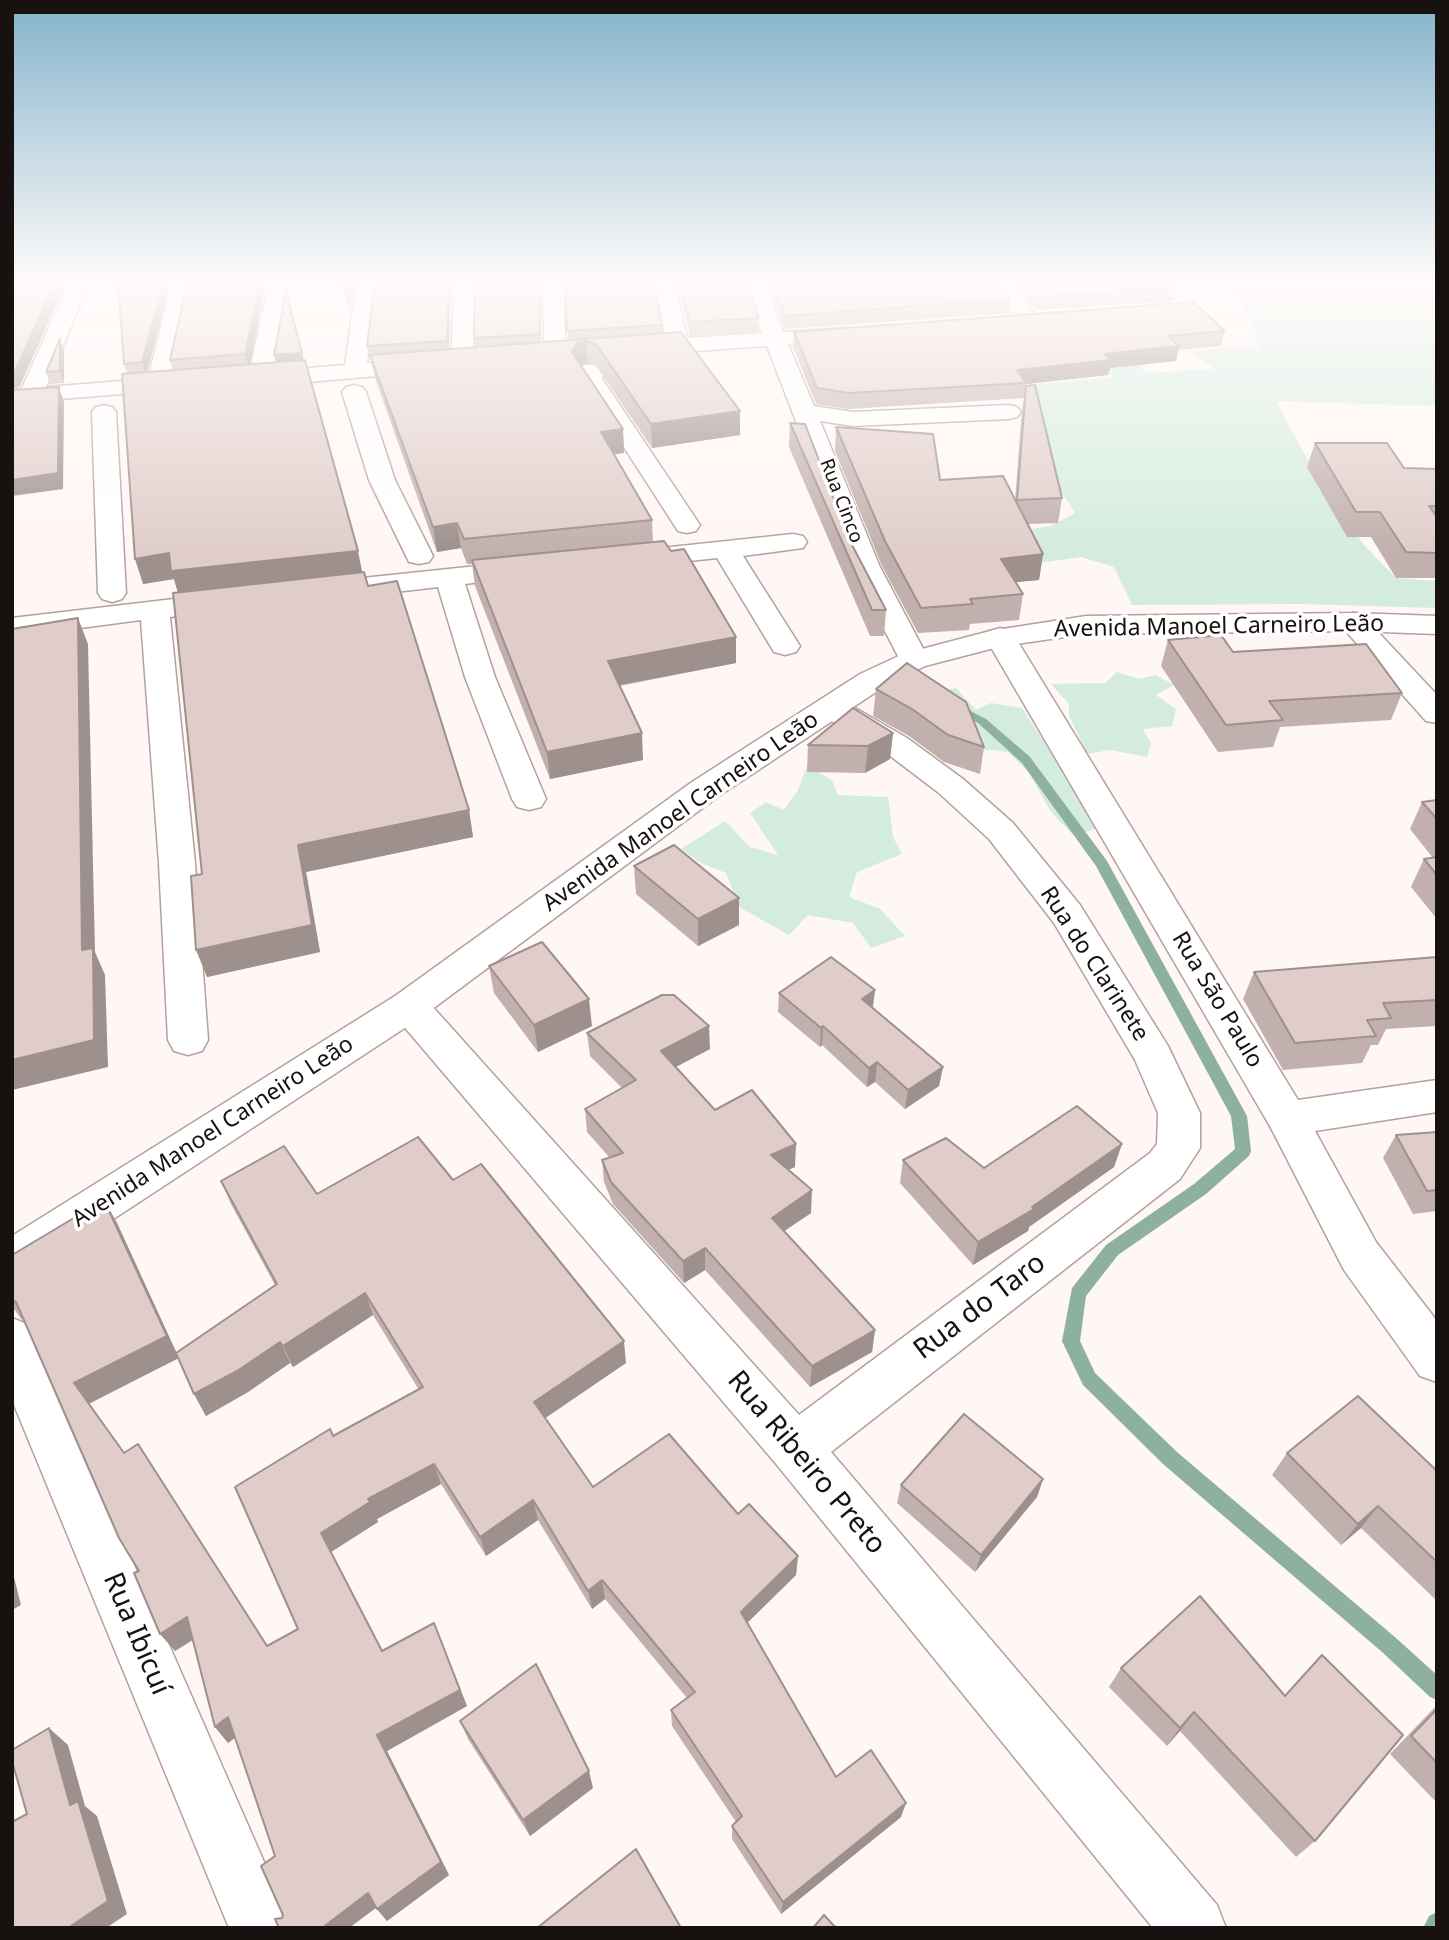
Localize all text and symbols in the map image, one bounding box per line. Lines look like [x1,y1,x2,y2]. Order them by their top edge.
street label: Rua Cinco [815,456,867,546]
street label: Avenida Manoel Carneiro Leão [1054,610,1384,644]
street label: Avenida Manoel Carneiro Leão [538,706,824,918]
street label: Rua do Clarinete [1034,882,1154,1046]
street label: Rua São Paulo [1166,927,1268,1073]
street label: Avenida Manoel Carneiro Leão [67,1031,359,1233]
street label: Rua do Taro [908,1247,1052,1367]
street label: Rua Ribeiro Preto [720,1365,892,1561]
street label: Rua Ibicuí [95,1568,177,1700]

